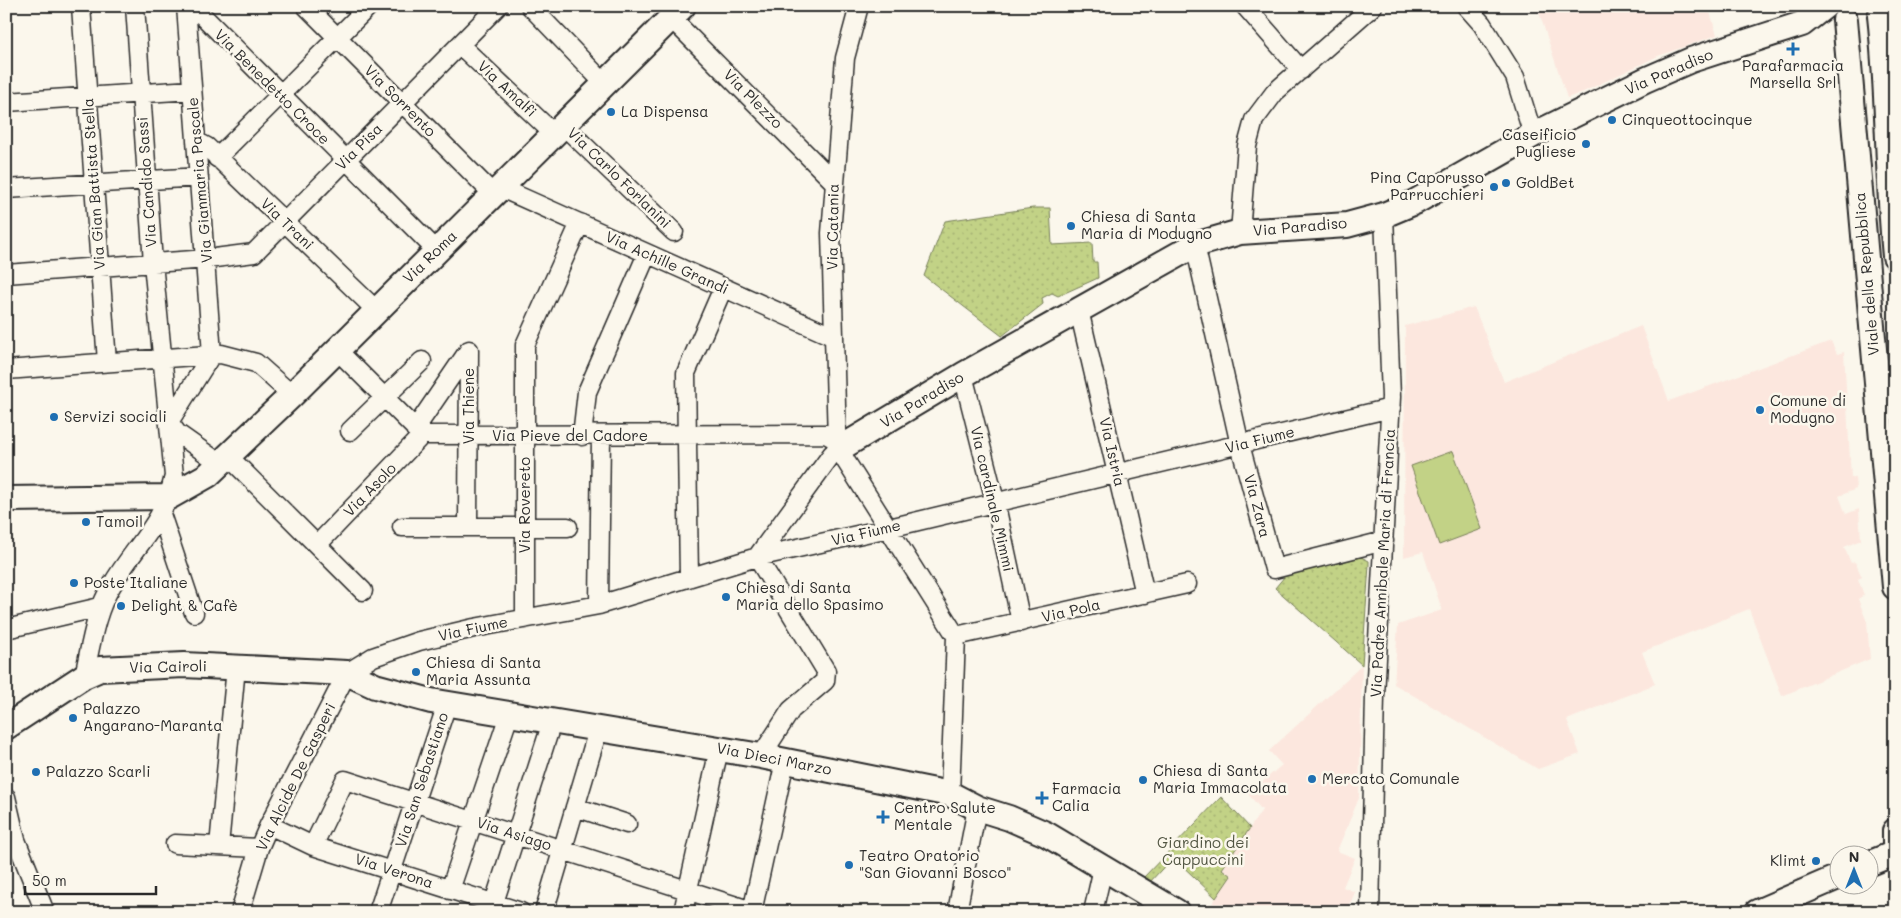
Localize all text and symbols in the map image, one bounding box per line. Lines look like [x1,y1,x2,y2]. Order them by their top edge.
street label: Via Benedetto Croce [211,24,335,148]
street label: Via Paradiso [1621,43,1716,99]
marker: Parafarmacia Marsella Srl [1787,43,1799,55]
place label: Parafarmacia Marsella Srl [1742,55,1844,92]
street label: Via Amalfi [474,56,542,121]
street label: Via Sorrento [360,60,441,141]
street label: Via Plezzo [720,64,788,132]
street label: Via Gianmaria Pascale [182,96,216,264]
street label: Via Gian Battista Stella [77,97,109,271]
place label: La Dispensa [621,101,709,121]
marker: La Dispensa [605,106,617,118]
place label: Cinqueottocinque [1622,109,1753,129]
marker: Cinqueottocinque [1606,114,1618,126]
street label: Via Candido Sassi [131,116,161,248]
street label: Via Pisa [330,118,386,174]
street label: Via Carlo Forlanini [563,122,676,232]
place label: Caseificio Pugliese [1502,124,1576,161]
marker: Caseificio Pugliese [1580,138,1592,150]
place label: Pina Caporusso Parrucchieri [1370,167,1484,204]
place label: GoldBet [1516,172,1575,192]
marker: GoldBet [1500,177,1512,189]
marker: Pina Caporusso Parrucchieri [1488,181,1500,193]
street label: Via Catania [821,183,843,270]
street label: Viale della Repubblica [1849,192,1883,357]
street label: Via Trani [257,193,319,254]
place label: Chiesa di Santa Maria di Modugno [1081,206,1212,243]
street label: Via Paradiso [1252,212,1348,240]
marker: Chiesa di Santa Maria di Modugno [1065,220,1077,232]
street label: Via Roma [398,225,461,287]
street label: Via Achille Grandi [603,226,732,298]
street label: Via Paradiso [876,366,967,432]
street label: Via Thiene [458,368,478,444]
place label: Comune di Modugno [1770,390,1846,427]
marker: Comune di Modugno [1754,404,1766,416]
place label: Servizi sociali [64,406,167,426]
marker: Servizi sociali [48,411,60,423]
street label: Via Istria [1095,415,1131,488]
street label: Via Fiume [1223,421,1297,457]
street label: Via cardinale Mimmi [967,424,1019,573]
street label: Via Pieve del Cadore [492,425,648,445]
street label: Via Padre Annibale Maria di Francia [1365,428,1399,698]
street label: Via Rovereto [514,457,534,553]
street label: Via Asolo [339,458,400,521]
street label: Via Zara [1240,472,1276,540]
place label: Tamoil [96,511,143,531]
street label: Via Fiume [829,514,903,550]
marker: Tamoil [80,516,92,528]
place label: Poste Italiane [84,572,188,592]
marker: Poste Italiane [68,577,80,589]
place label: Chiesa di Santa Maria dello Spasimo [736,577,883,614]
marker: Chiesa di Santa Maria dello Spasimo [720,591,732,603]
street label: Via Pola [1040,594,1102,626]
place label: Delight & Cafè [131,595,238,615]
marker: Delight & Cafè [115,600,127,612]
street label: Via Fiume [436,611,510,645]
place label: Chiesa di Santa Maria Assunta [426,652,541,689]
street label: Via Cairoli [129,655,207,677]
marker: Chiesa di Santa Maria Assunta [410,666,422,678]
place label: Palazzo Angarano-Maranta [83,698,223,735]
street label: Via Alcide De Gasperi [251,699,340,854]
street label: Via San Sebastiano [390,709,452,850]
marker: Palazzo Angarano-Maranta [67,712,79,724]
street label: Via Dieci Marzo [715,737,834,779]
place label: Chiesa di Santa Maria Immacolata [1153,760,1287,797]
place label: Palazzo Scarli [46,761,151,781]
marker: Palazzo Scarli [30,766,42,778]
place label: Mercato Comunale [1322,768,1460,788]
marker: Mercato Comunale [1306,773,1318,785]
marker: Chiesa di Santa Maria Immacolata [1137,774,1149,786]
place label: Farmacia Calia [1052,778,1121,815]
marker: Farmacia Calia [1036,792,1048,804]
place label: Centro Salute Mentale [894,797,996,834]
marker: Centro Salute Mentale [876,810,890,824]
street label: Via Asiago [474,812,554,855]
park label: Giardino dei Cappuccini [1157,832,1249,869]
place label: Teatro Oratorio "San Giovanni Bosco" [859,845,1012,882]
north arrow [1828,846,1878,896]
text: N [1849,847,1859,866]
street label: Via Verona [353,848,436,892]
place label: Klimt [1770,850,1806,870]
marker: Klimt [1810,855,1822,867]
marker: Teatro Oratorio "San Giovanni Bosco" [843,859,855,871]
scale bar [25,863,156,895]
text: 50 m [32,870,67,890]

